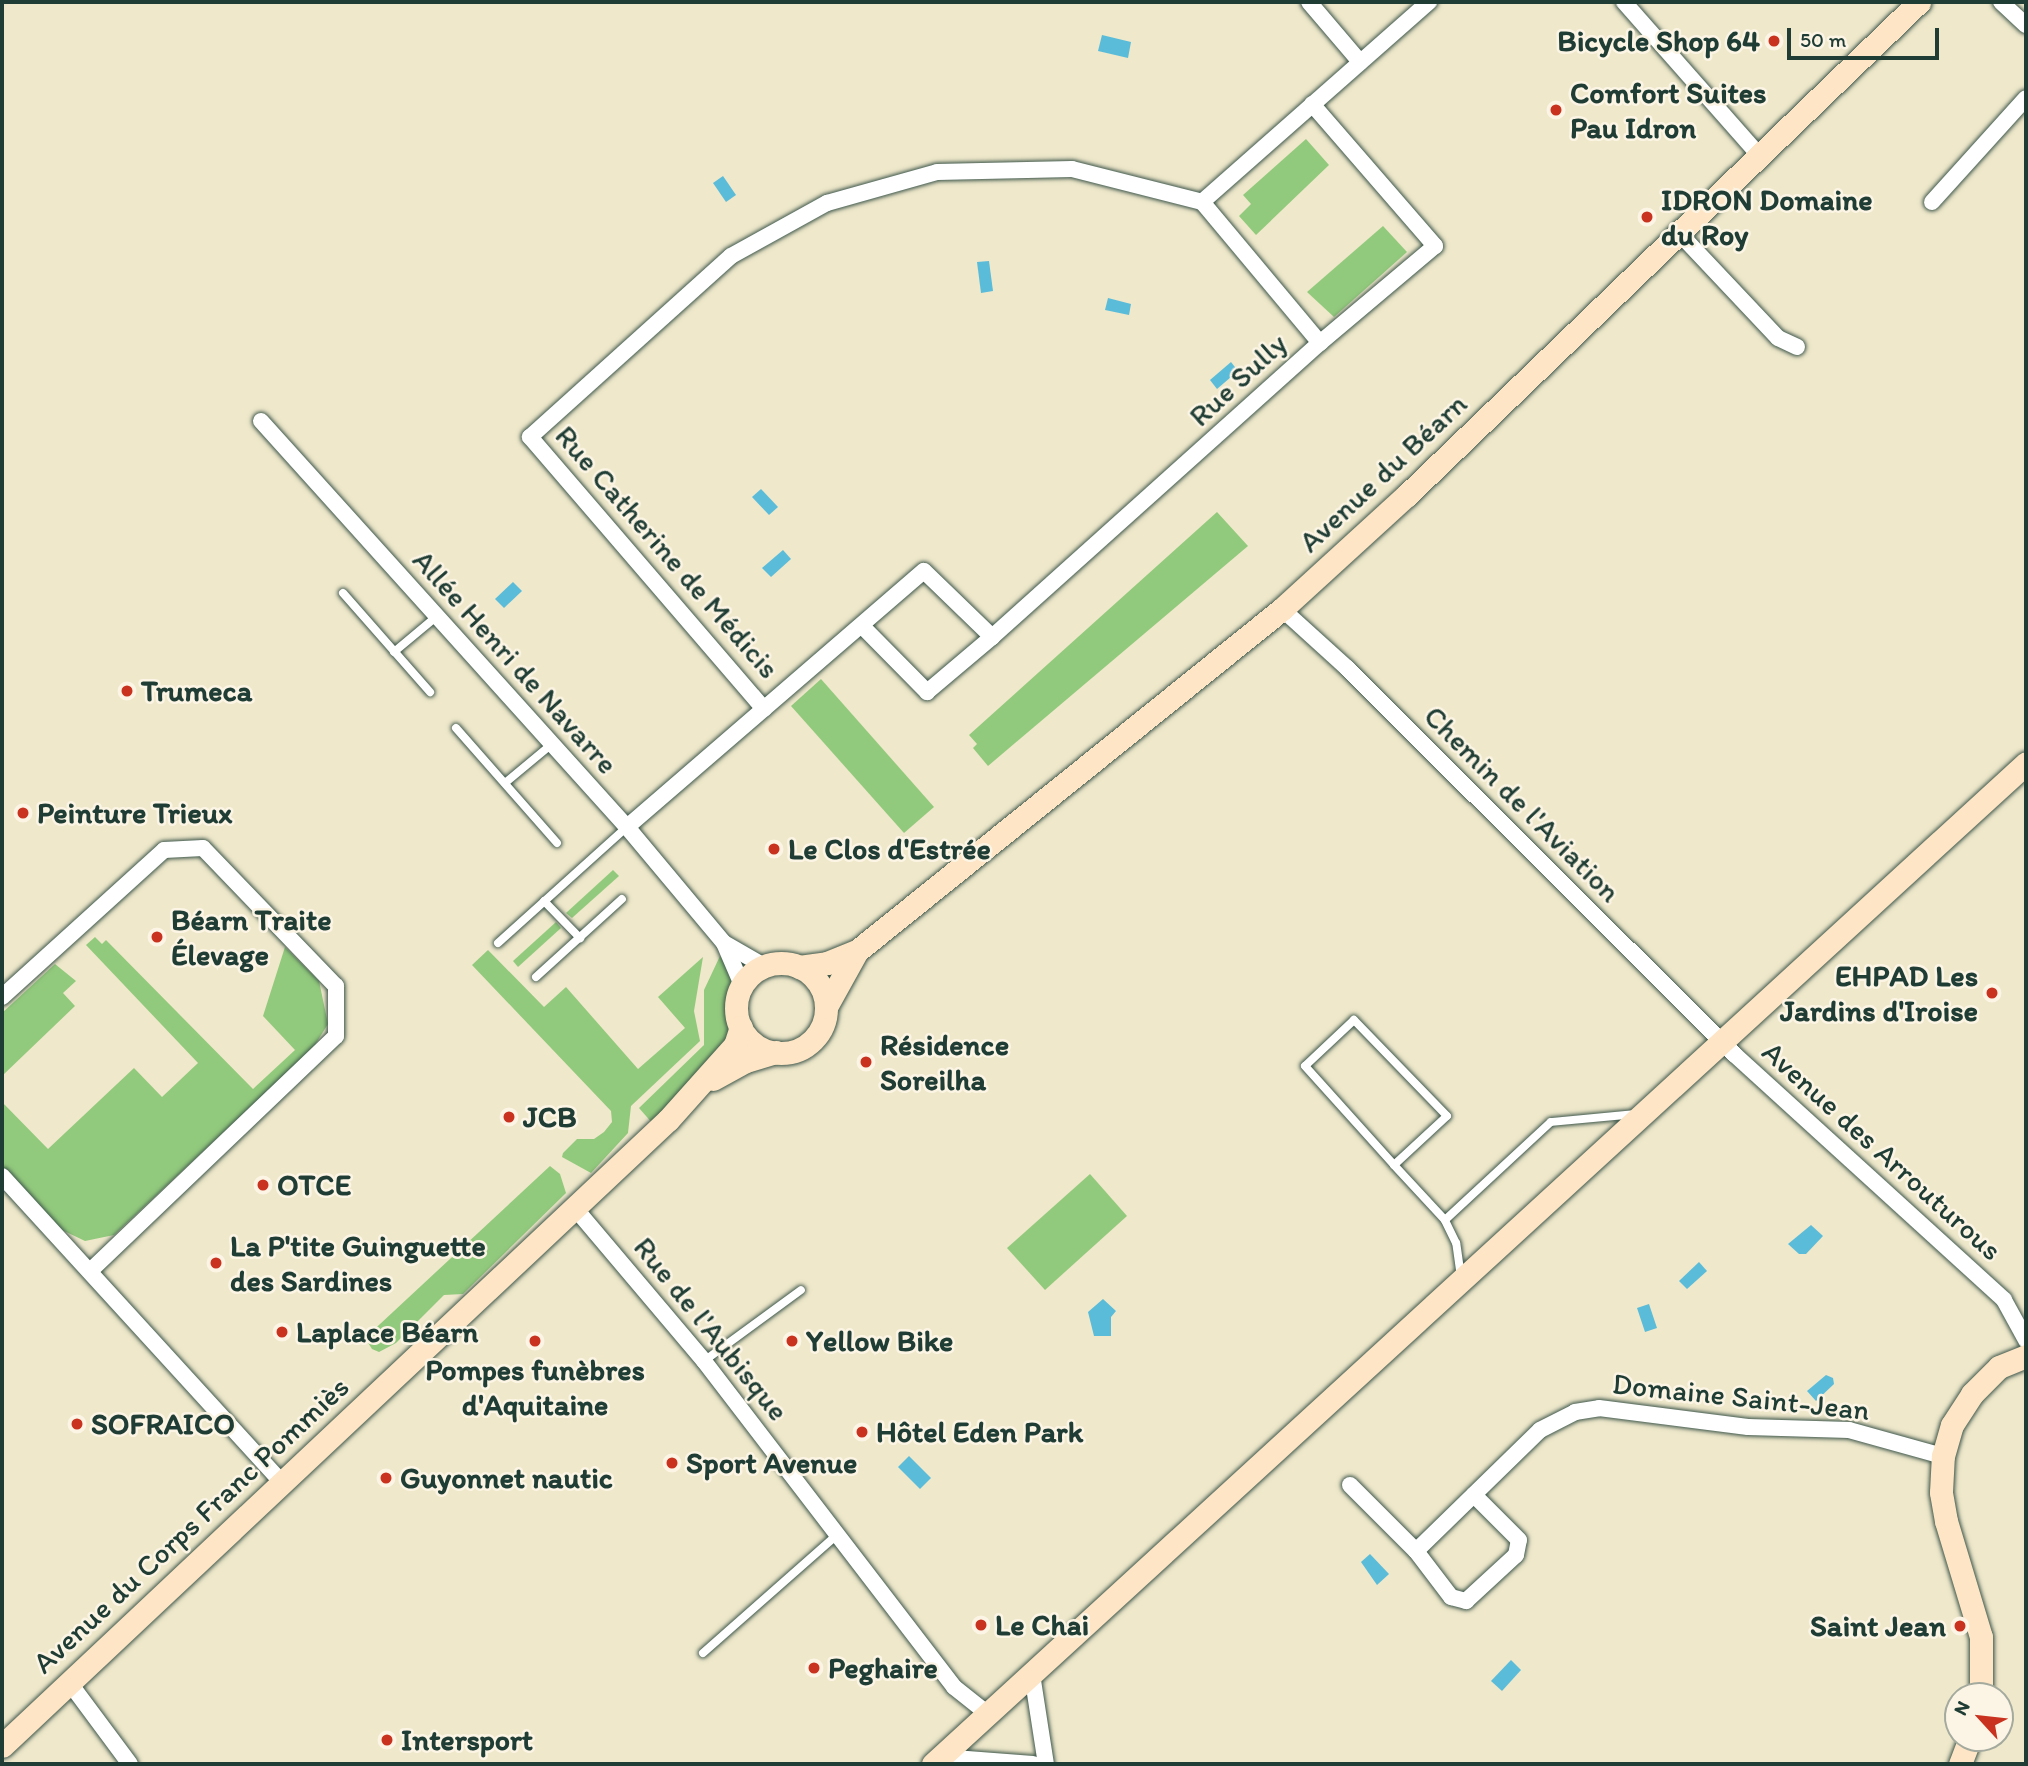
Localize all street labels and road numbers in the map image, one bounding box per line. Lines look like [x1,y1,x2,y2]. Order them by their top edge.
street label: Rue Sully [1182,326,1294,434]
street label: Avenue du Béarn [1291,386,1475,560]
street label: Rue Catherine de Médicis [547,418,787,686]
street label: Allée Henri de Navarre [405,543,625,781]
street label: Chemin de l'Aviation [1416,698,1628,910]
street label: Avenue des Arrouturous [1755,1034,2009,1268]
street label: Rue de l'Aubisque [626,1230,796,1428]
street label: Domaine Saint-Jean [1609,1365,1873,1429]
street label: Avenue du Corps Franc Pommiès [26,1369,356,1681]

